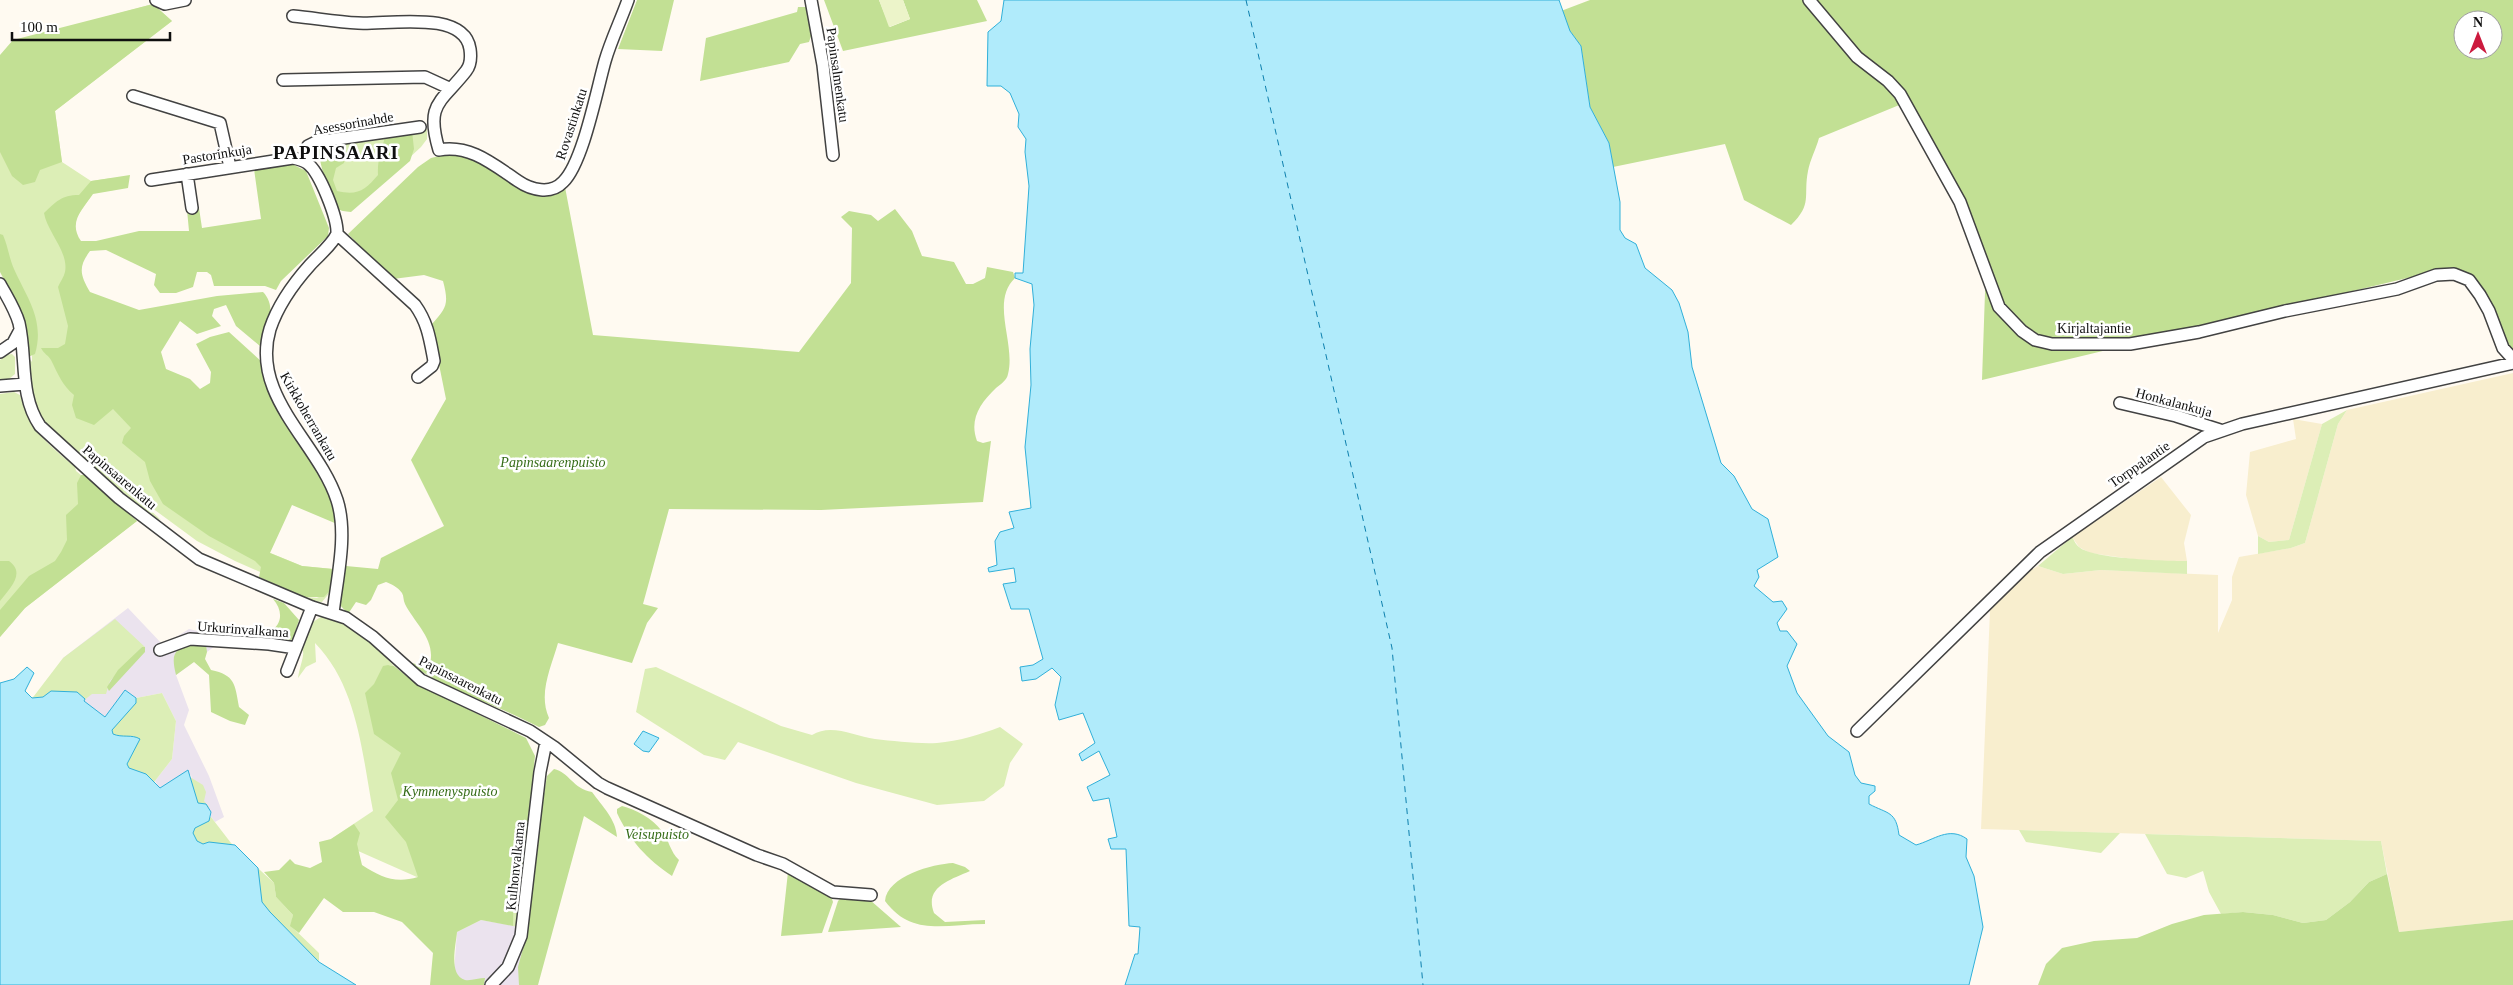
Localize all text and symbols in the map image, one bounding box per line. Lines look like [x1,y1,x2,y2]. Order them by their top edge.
scale bar [12,10,170,42]
north arrow [2453,10,2503,60]
text: N [2473,15,2483,30]
text: 100 m [20,19,58,35]
street label: Papinsalmenkatu [823,27,852,123]
street label: Rovastinkatu [553,87,590,162]
street label: Asessorinahde [312,109,395,138]
street label: Pastorinkuja [181,141,254,167]
district label: PAPINSAARI [273,142,399,163]
street label: Kirjaltajantie [2057,321,2131,336]
street label: Kirkkoherrankatu [277,369,340,463]
street label: Honkalankuja [2134,385,2214,420]
street label: Torppalantie [2106,438,2172,491]
street label: Papinsaarenkatu [80,442,160,513]
park label: Papinsaarenpuisto [499,455,606,470]
street label: Urkurinvalkama [197,619,290,640]
street label: Papinsaarenkatu [416,653,505,708]
park label: Kymmenyspuisto [402,784,497,799]
street label: Kulhonvalkama [503,820,528,911]
park label: Veisupuisto [625,827,689,842]

